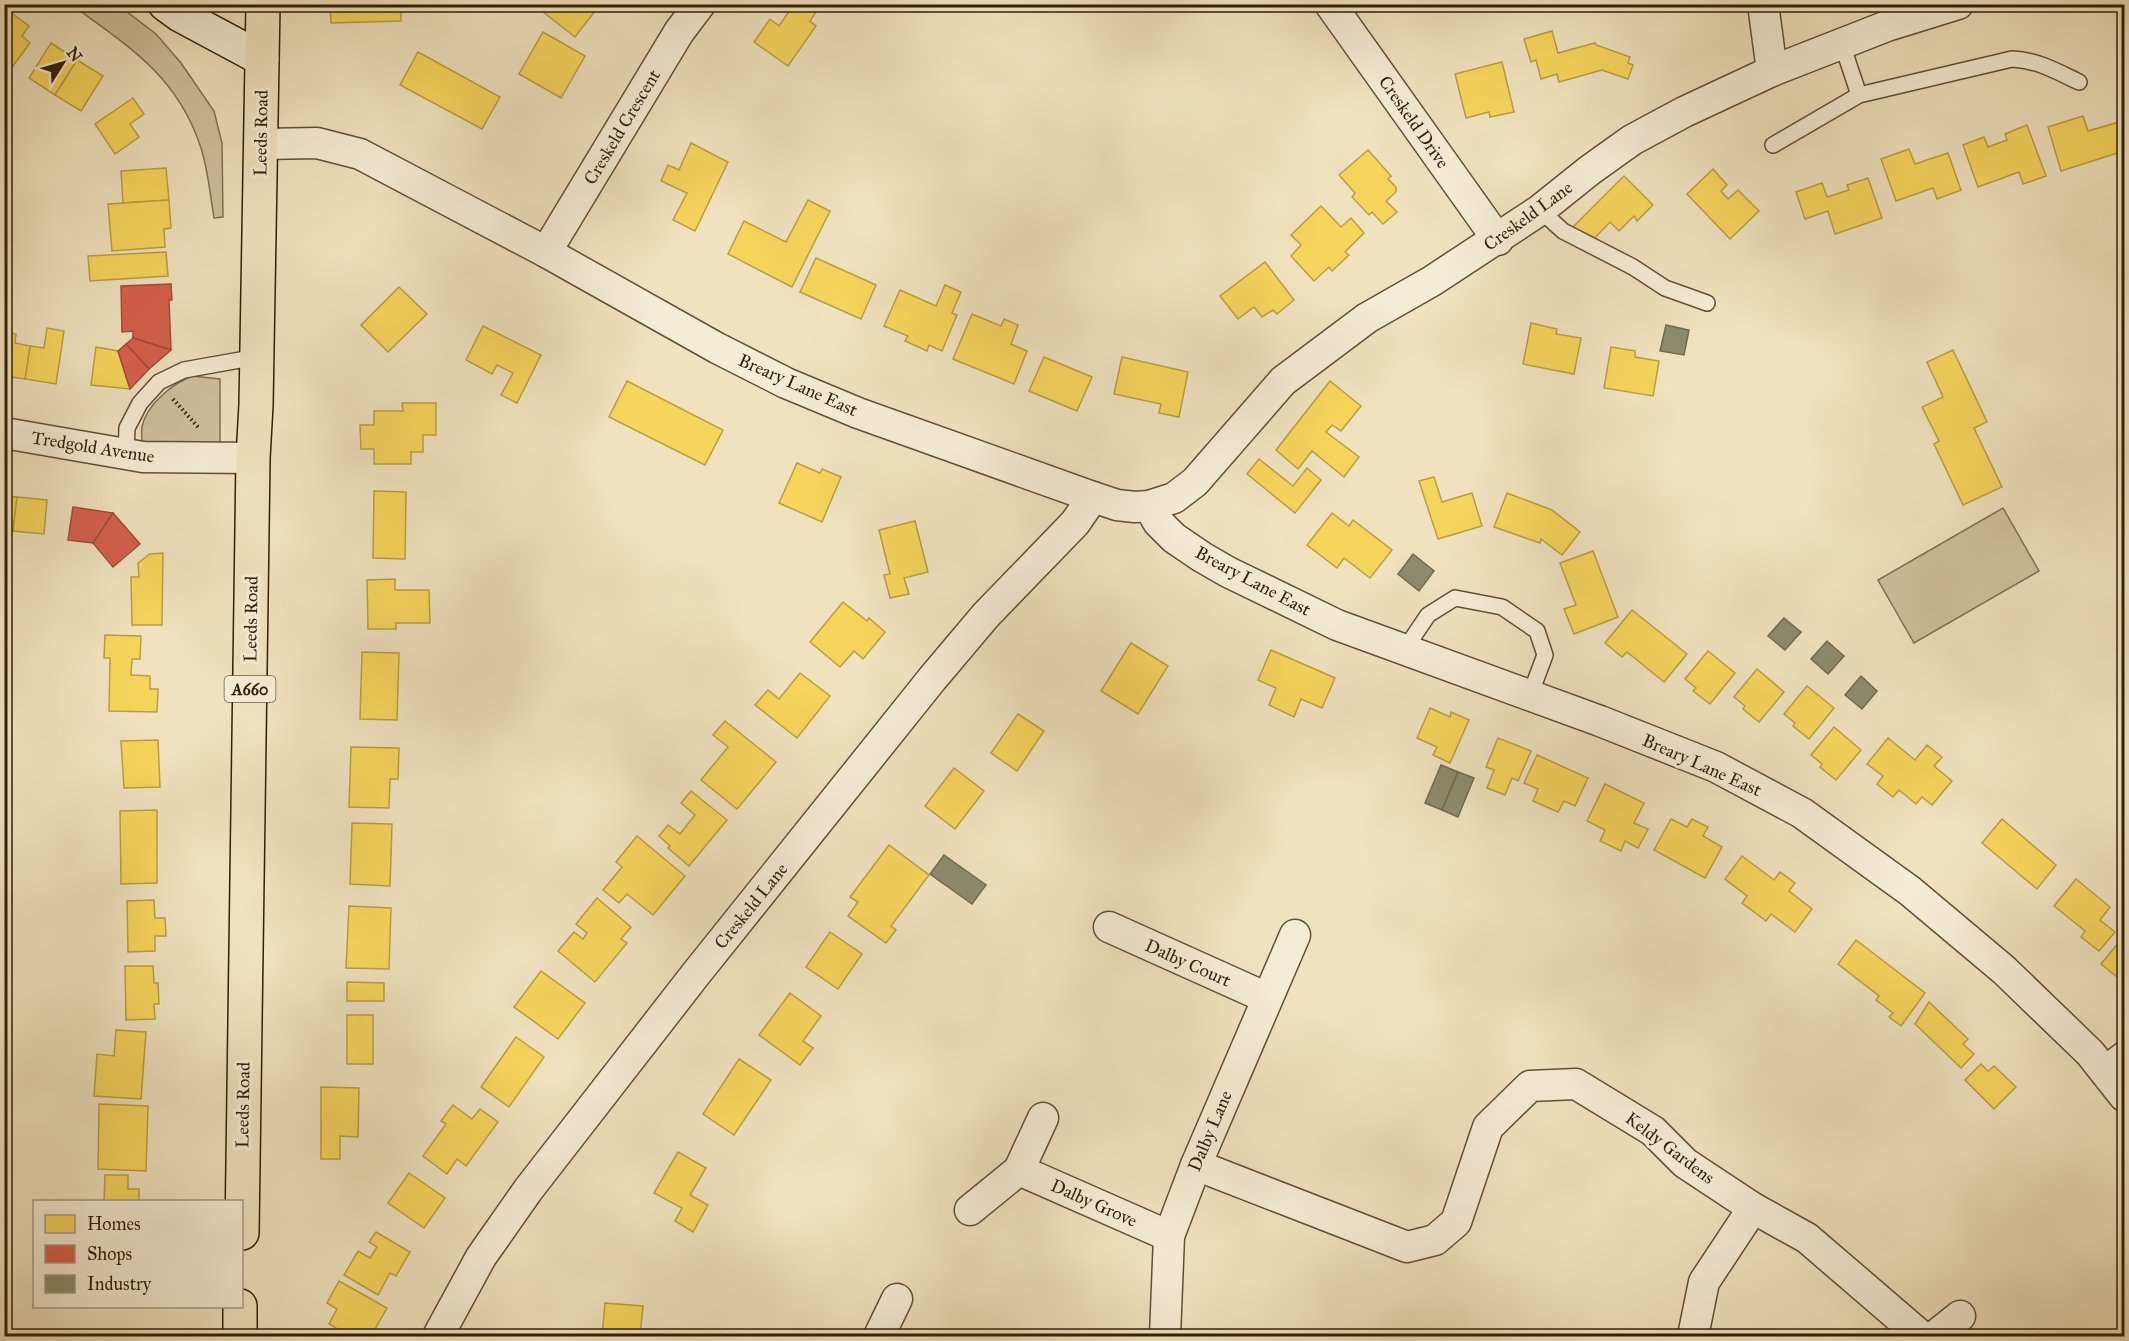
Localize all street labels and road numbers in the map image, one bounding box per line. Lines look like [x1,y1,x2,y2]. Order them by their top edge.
street label: Creskeld Crescent [579,65,665,189]
street label: Creskeld Drive [1374,71,1454,173]
street label: Leeds Road [249,90,273,176]
street label: Creskeld Lane [1479,176,1577,256]
street label: Breary Lane East [735,349,862,421]
street label: Tredgold Avenue [30,426,156,469]
street label: Breary Lane East [1191,541,1315,621]
street label: Leeds Road [239,576,263,662]
road number: A660 [224,676,276,702]
street label: Breary Lane East [1639,729,1766,801]
street label: Creskeld Lane [710,858,792,954]
street label: Dalby Court [1142,934,1235,992]
street label: Leeds Road [231,1062,255,1148]
street label: Dalby Lane [1183,1087,1237,1175]
street label: Keldy Gardens [1621,1107,1719,1189]
street label: Dalby Grove [1047,1174,1141,1232]

